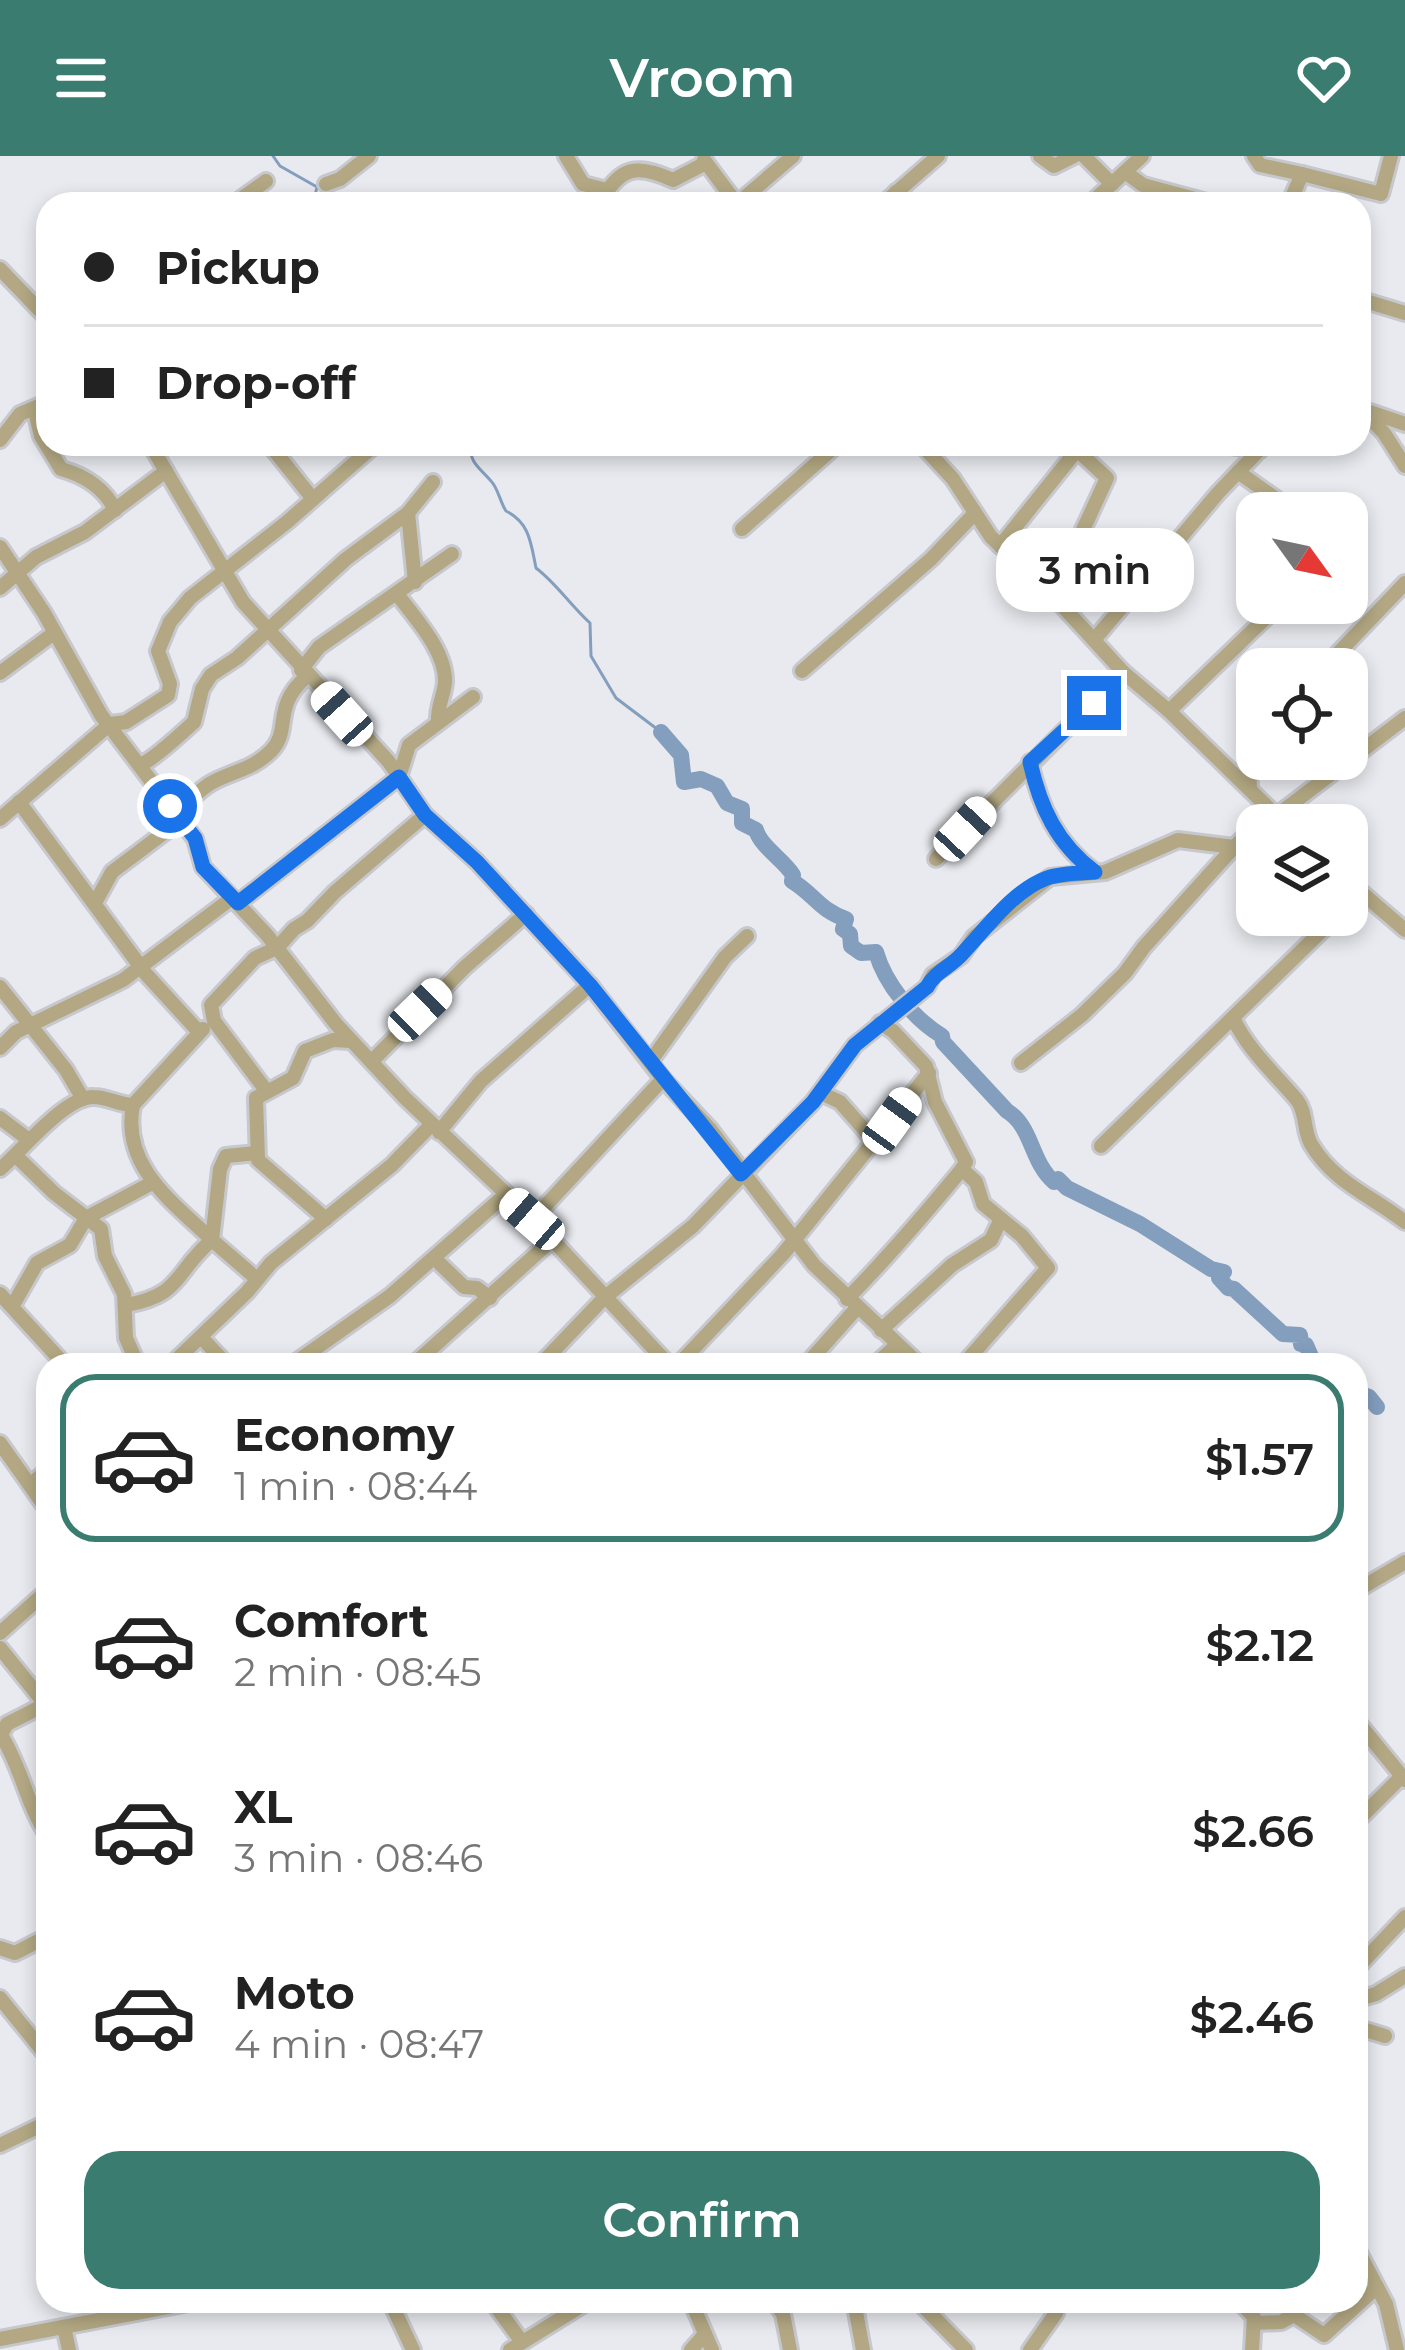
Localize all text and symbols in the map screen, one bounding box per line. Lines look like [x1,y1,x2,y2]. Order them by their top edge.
icon: menu [48,45,114,111]
text: Vroom [609,45,796,111]
icon: heart [1291,45,1357,111]
text: Pickup [156,240,320,295]
text: Drop-off [156,355,356,410]
north arrow [1236,492,1368,624]
map controls [1236,492,1368,936]
callout: 3 min [995,529,1193,613]
text: 3 min [1039,546,1151,594]
button: locate [1236,648,1368,780]
car [305,675,379,753]
route end [1067,676,1121,730]
route start [143,779,197,833]
car [927,790,1003,868]
button: layers [1236,804,1368,936]
car [382,972,458,1048]
car [856,1081,928,1161]
car [493,1182,571,1256]
icon: car [90,1404,198,1512]
text: Economy [234,1407,454,1462]
text: $1.57 [1205,1431,1314,1486]
text: 1 min · 08:44 [234,1462,477,1510]
icon: car [90,1590,198,1698]
text: Comfort [234,1593,429,1648]
text: $2.12 [1205,1617,1314,1672]
text: 2 min · 08:45 [234,1648,482,1696]
icon: car [90,1776,198,1884]
text: XL [234,1779,292,1834]
text: $2.66 [1192,1803,1314,1858]
text: 3 min · 08:46 [234,1834,483,1882]
icon: car [90,1962,198,2070]
text: Moto [234,1965,355,2020]
text: $2.46 [1190,1989,1314,2044]
text: 4 min · 08:47 [234,2020,484,2068]
button: Confirm [84,2151,1320,2289]

